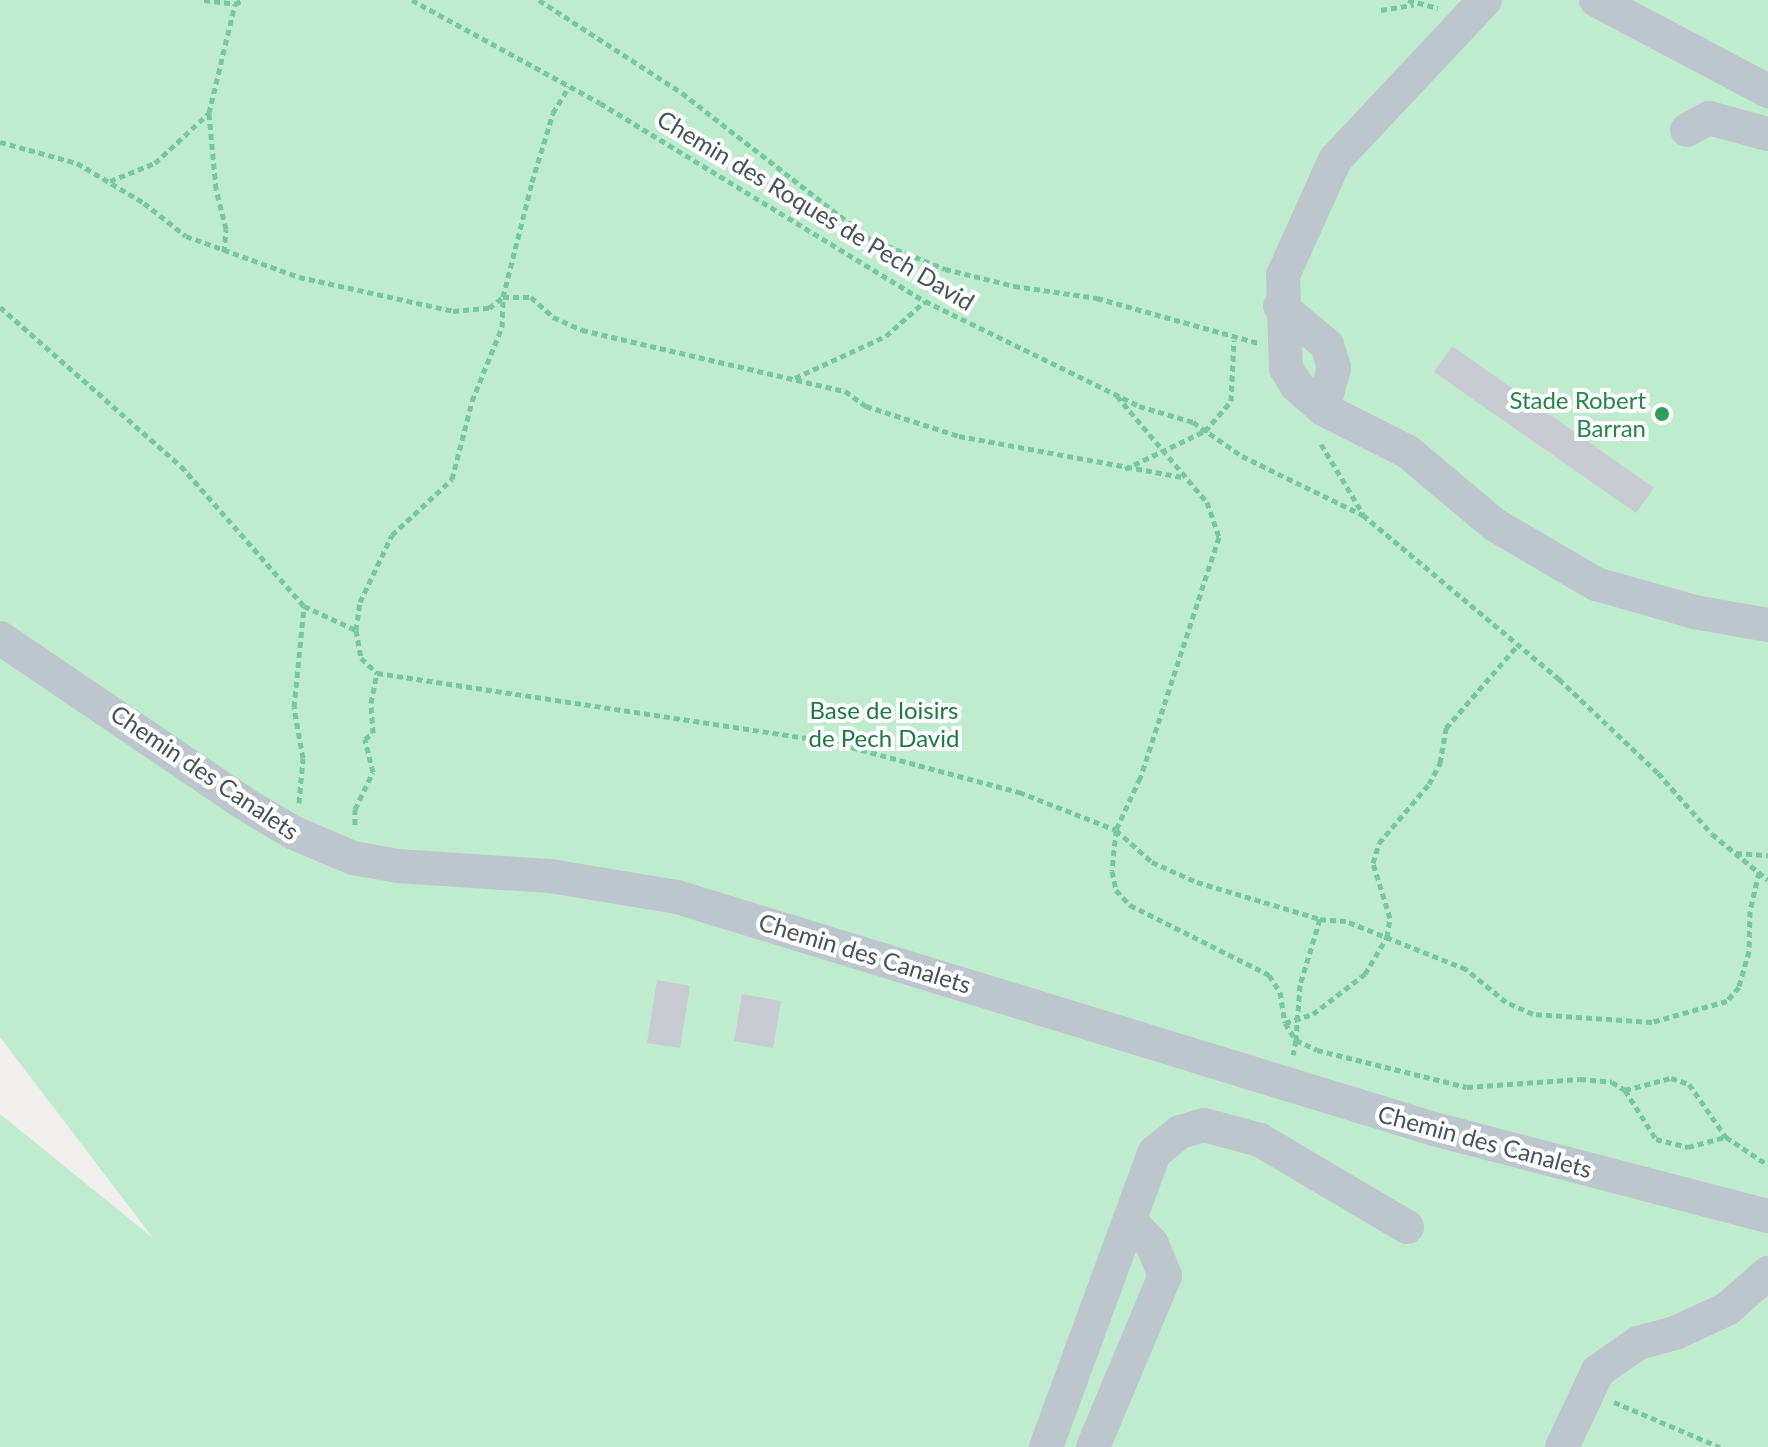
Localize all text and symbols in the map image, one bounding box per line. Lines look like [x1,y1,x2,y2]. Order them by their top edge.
street label: Chemin des Roques de Pech David [652,104,980,316]
place label: Stade Robert Barran [1509,386,1646,442]
marker: Stade Robert Barran [1653,405,1671,423]
park label: Base de loisirs de Pech David [809,696,959,752]
street label: Chemin des Canalets [106,698,304,846]
street label: Chemin des Canalets [755,907,975,999]
street label: Chemin des Canalets [1375,1099,1595,1183]

